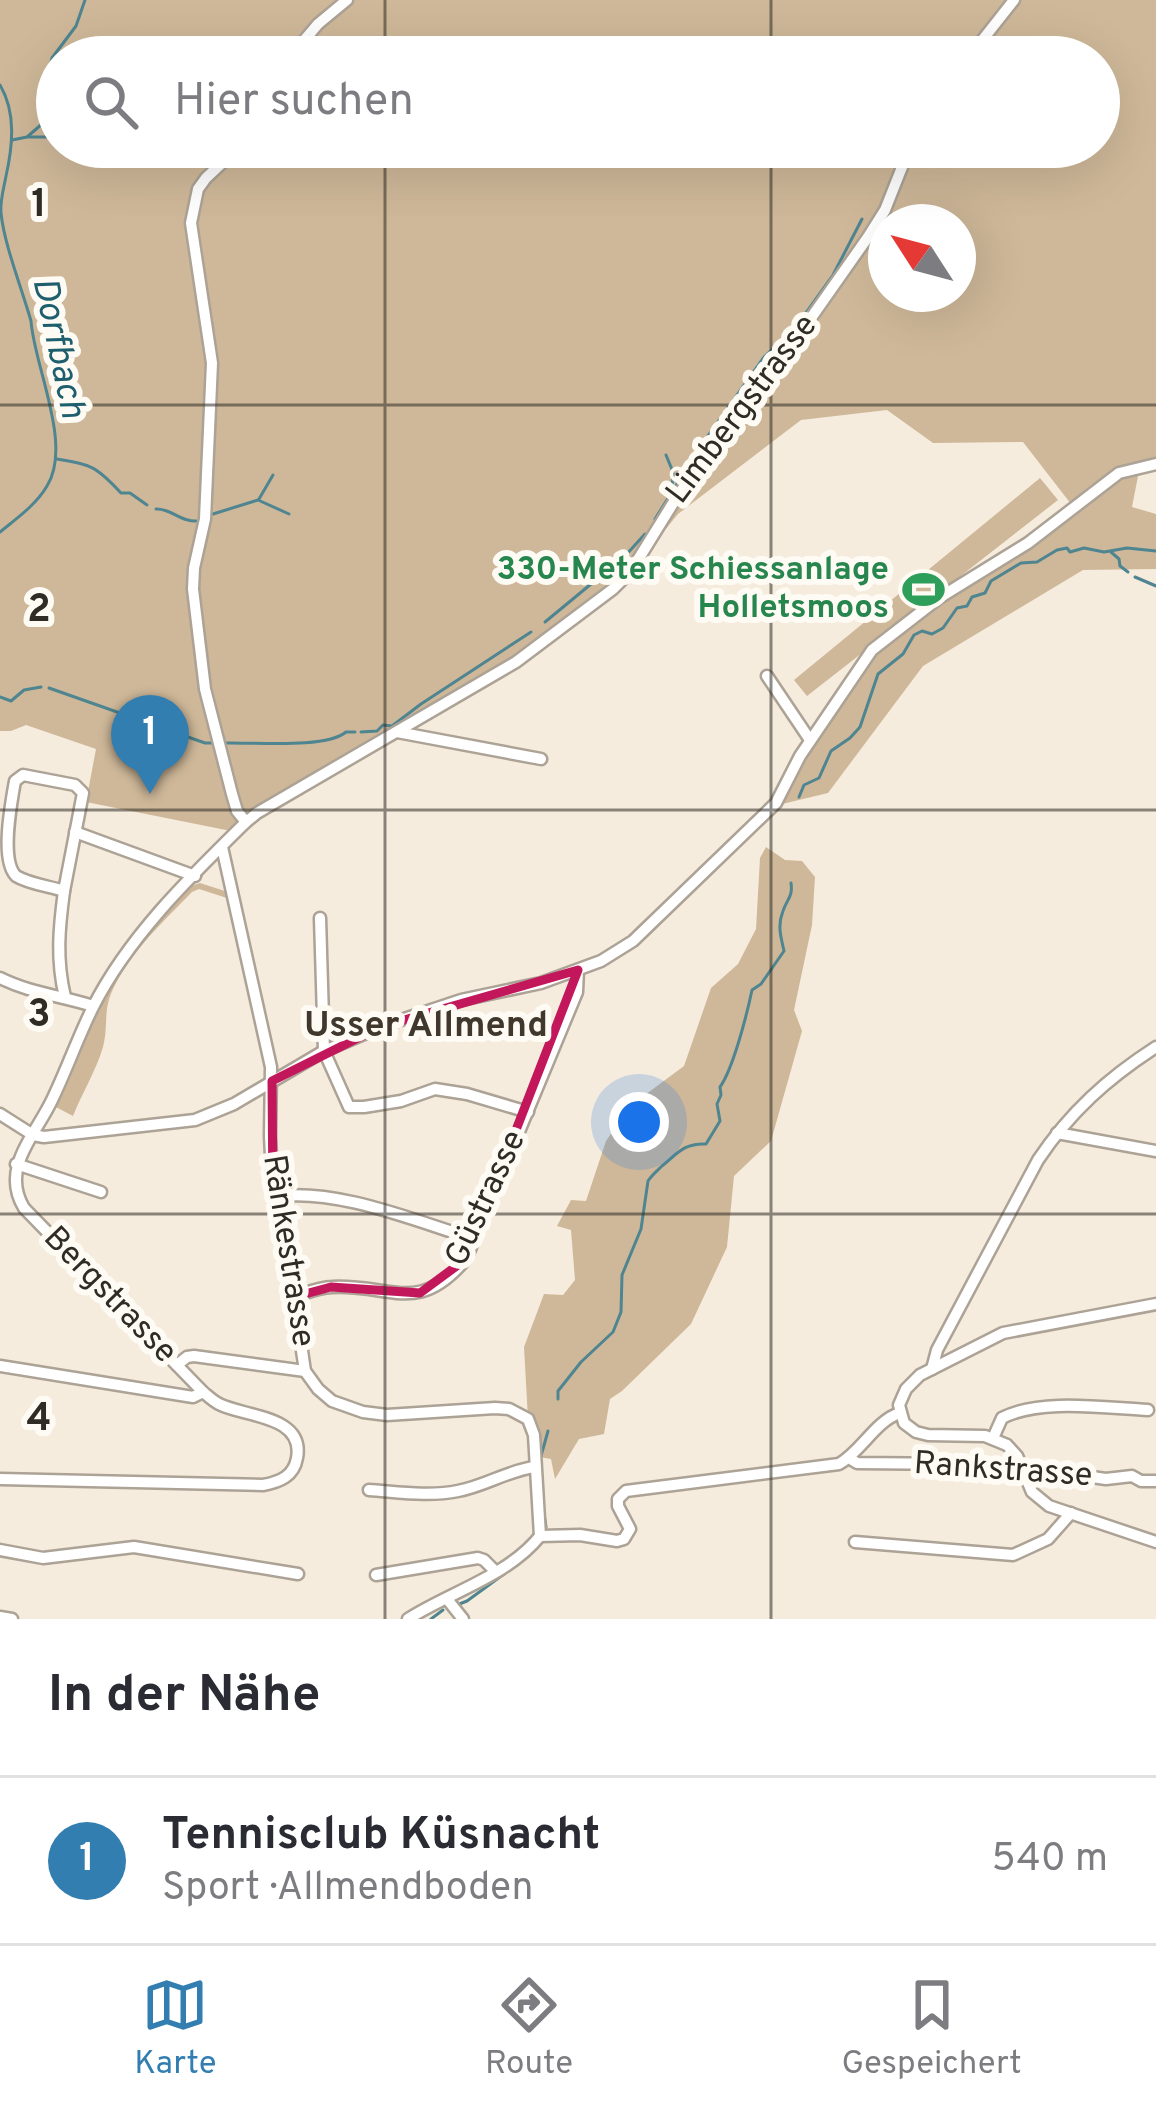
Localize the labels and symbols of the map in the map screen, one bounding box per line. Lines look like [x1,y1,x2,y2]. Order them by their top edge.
text: 1 [31,182,47,231]
north arrow [868,204,976,312]
water label: Dorfbach [20,273,94,423]
street label: Limbergstrasse [658,307,828,513]
place label: 330-Meter Schiessanlage Holletsmoos [497,550,889,630]
sports icon: 330-Meter Schiessanlage Holletsmoos [900,567,946,613]
text: 2 [27,587,51,636]
pin: 1 [111,695,189,794]
text: 3 [27,992,51,1041]
district label: Usser Allmend [304,1004,548,1050]
your location [609,1092,669,1152]
street label: Güstrasse [437,1124,537,1274]
street label: Ränkestrasse [251,1152,323,1350]
street label: Bergstrasse [33,1219,185,1373]
text: 4 [26,1396,52,1445]
street label: Rankstrasse [912,1444,1094,1498]

